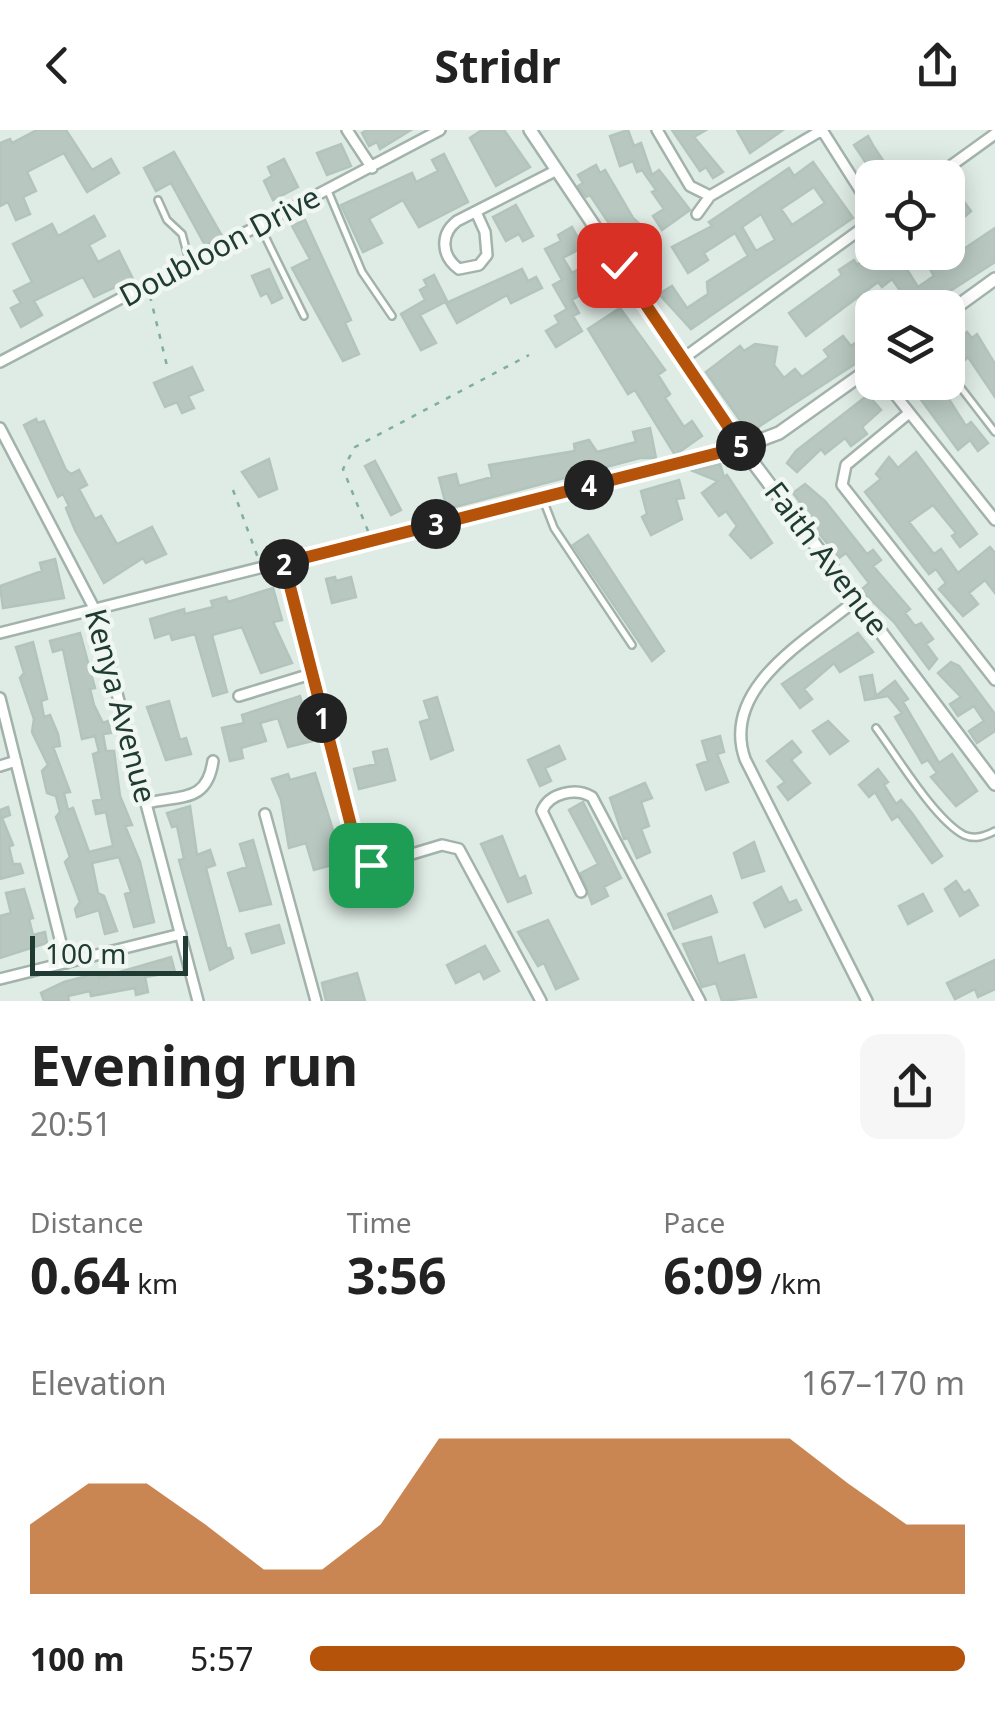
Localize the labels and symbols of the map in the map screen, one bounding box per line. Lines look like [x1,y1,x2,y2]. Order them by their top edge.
street label: Doubloon Drive [112,176,327,316]
pin [577,223,662,308]
pin: 5 [716,421,766,471]
pin: 4 [564,460,614,510]
street label: Faith Avenue [756,473,899,643]
pin: 3 [411,499,461,549]
pin: 2 [259,539,309,589]
street label: Kenya Avenue [76,604,167,807]
pin: 1 [297,693,347,743]
pin [329,823,414,908]
scale bar [30,931,188,976]

